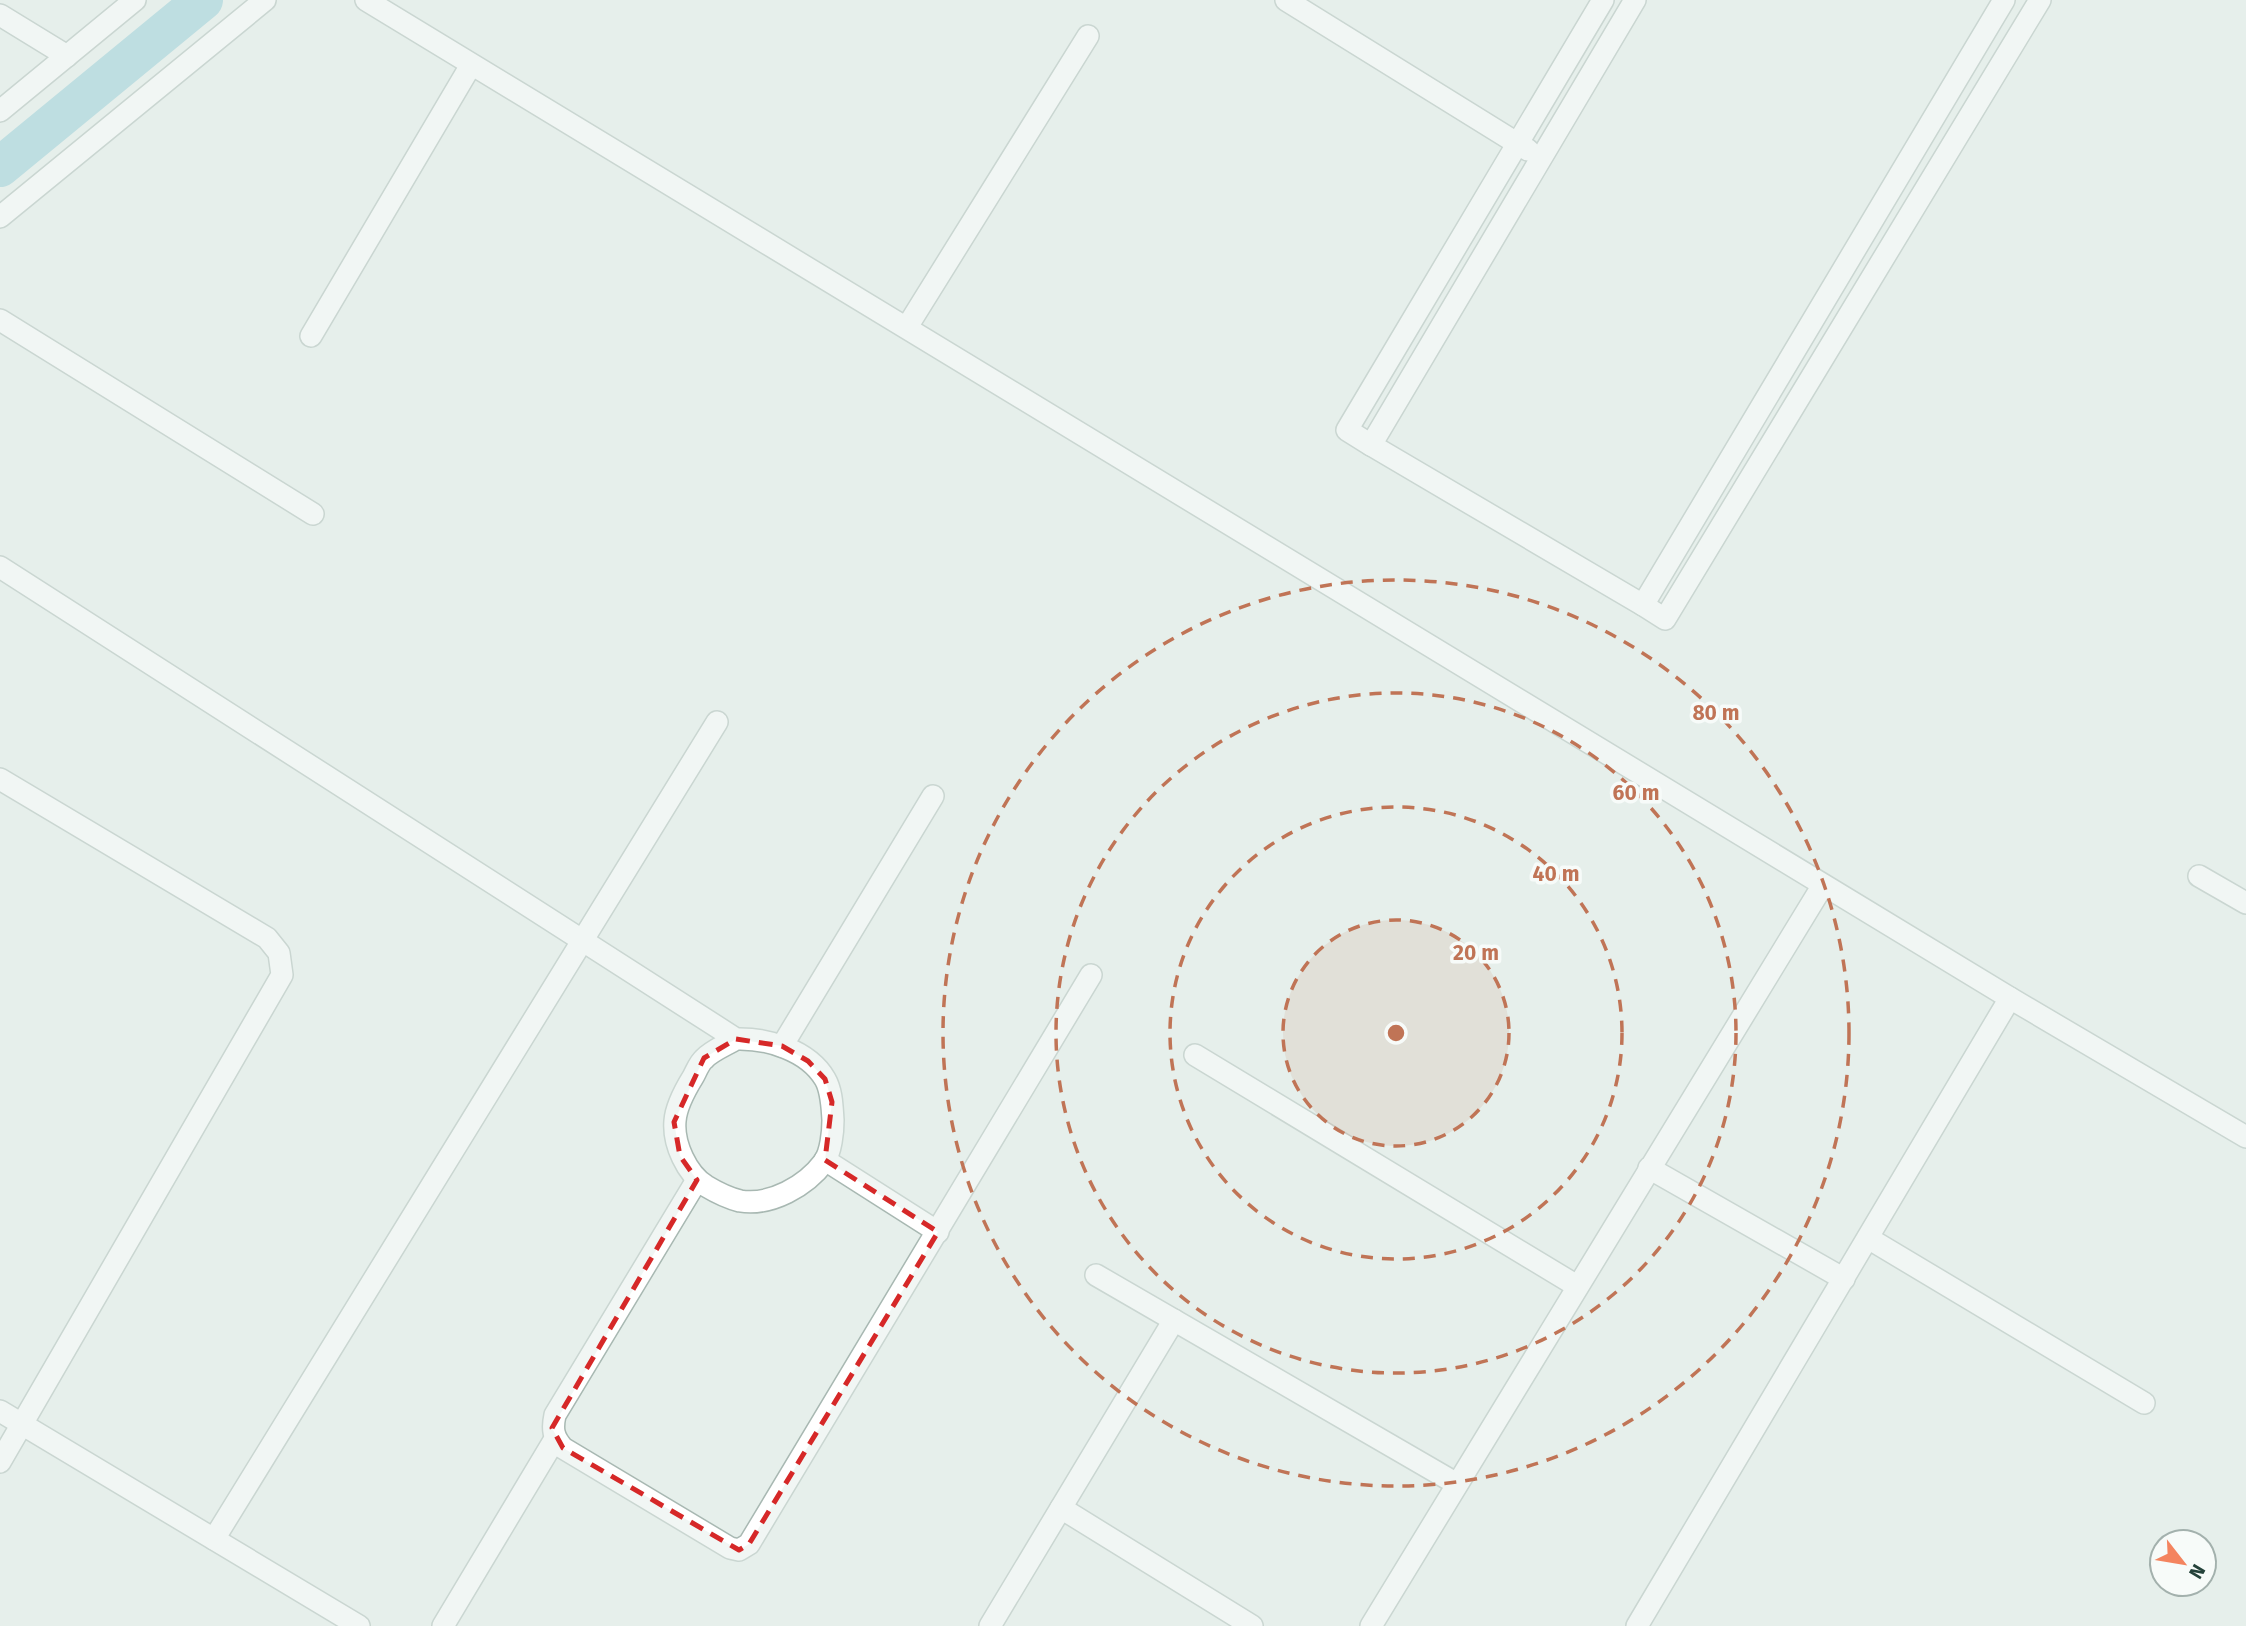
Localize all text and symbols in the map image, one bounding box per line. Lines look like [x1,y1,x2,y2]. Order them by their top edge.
text: 80 m [1692,700,1740,726]
text: 60 m [1613,780,1659,806]
text: 40 m [1533,861,1579,887]
text: 20 m [1453,940,1499,966]
centre of rings [1384,1021,1408,1045]
north arrow [2148,1528,2218,1598]
text: N [2184,1560,2210,1583]

